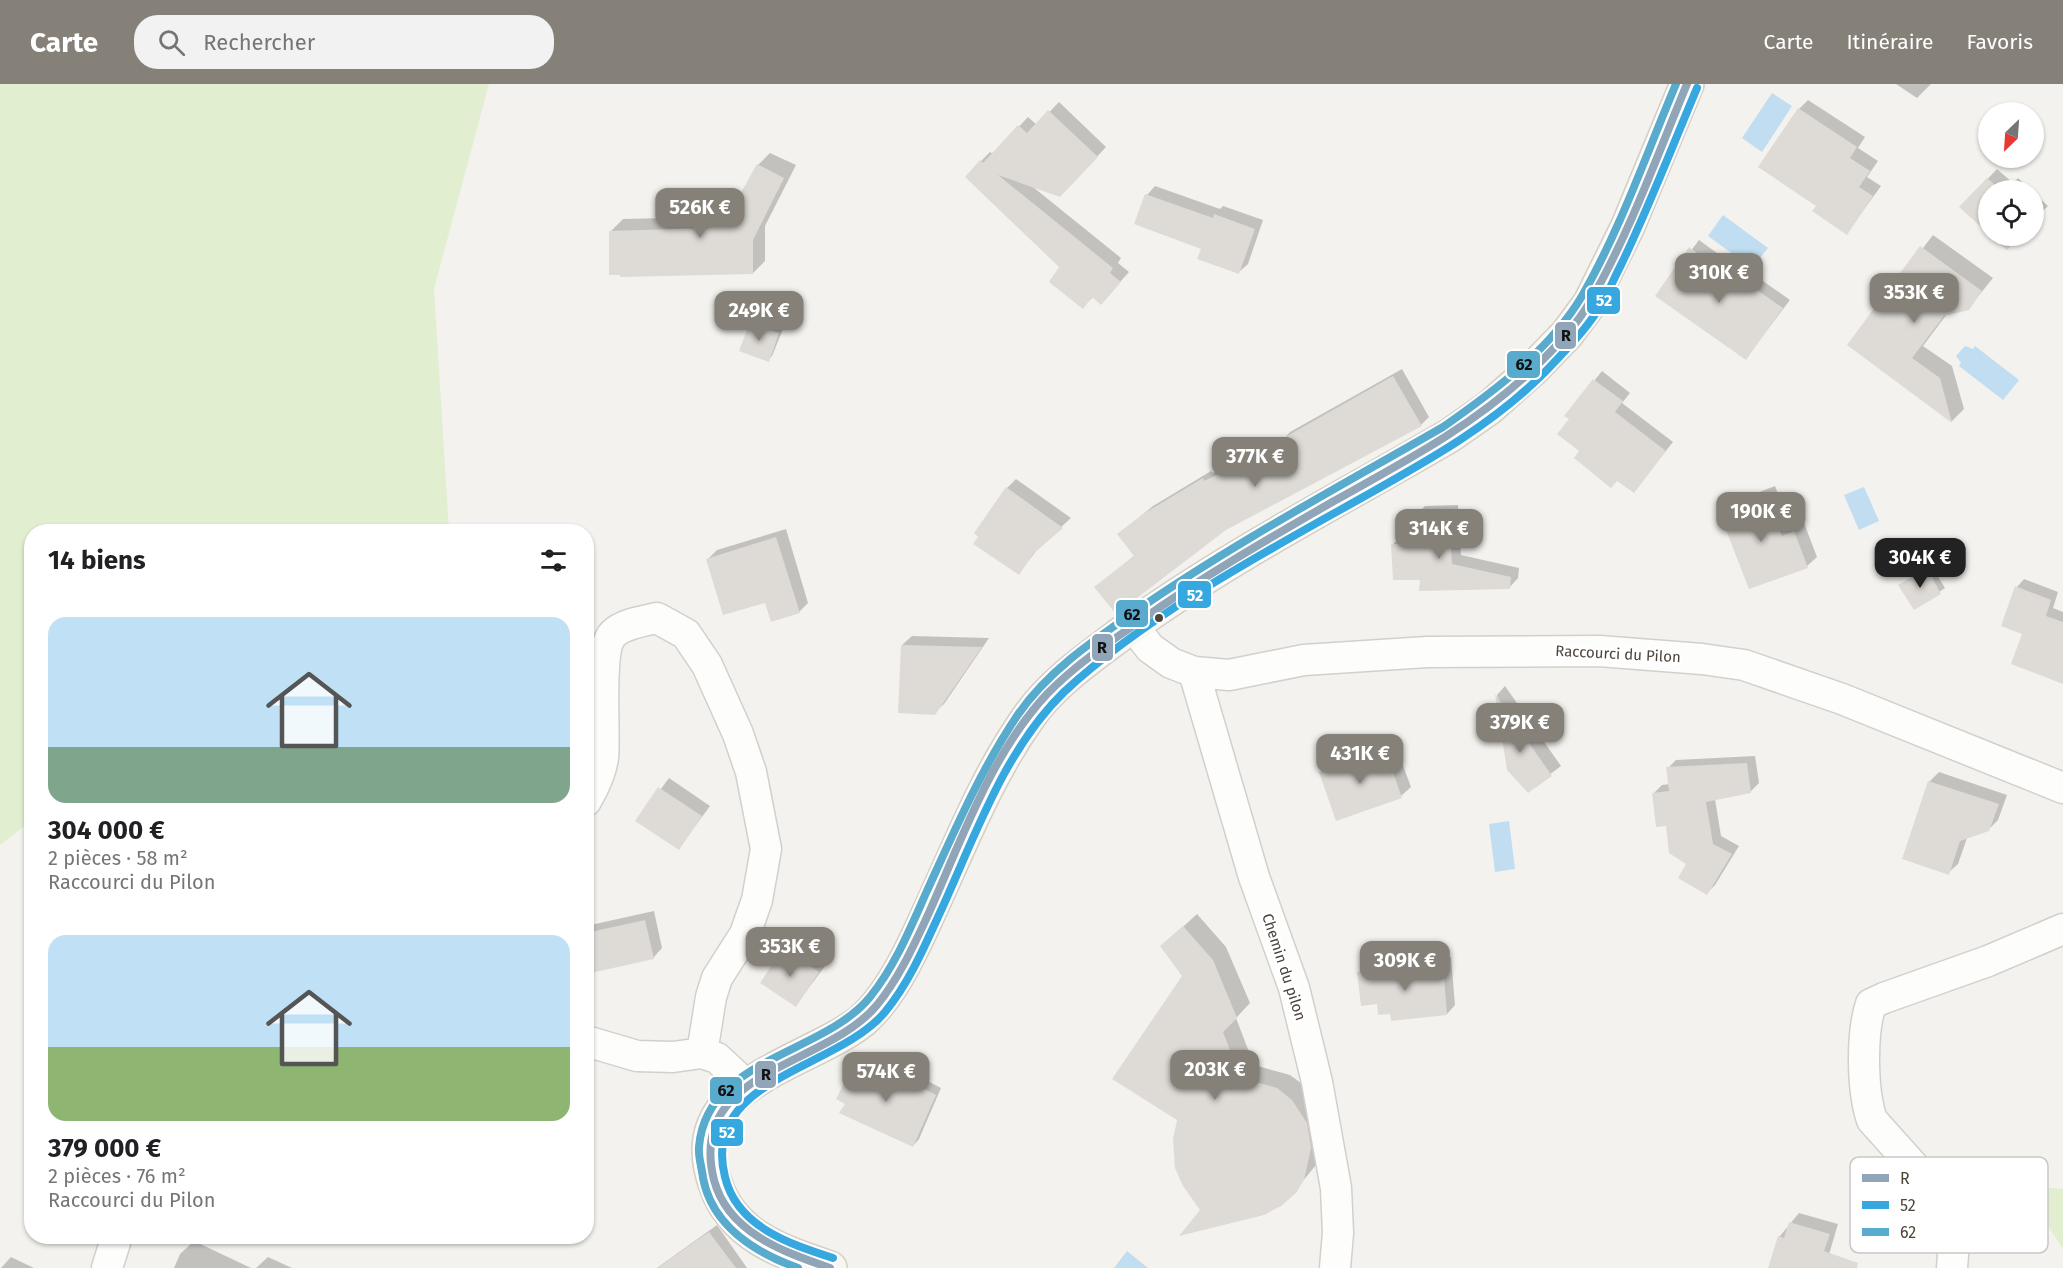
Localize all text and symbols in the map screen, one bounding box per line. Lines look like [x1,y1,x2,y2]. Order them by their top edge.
search box [134,15,554,69]
text: Carte [30,26,98,59]
icon: search [155,26,188,59]
text: Rechercher [203,29,315,56]
text: Carte [1764,29,1813,55]
text: Itinéraire [1846,29,1933,55]
text: Favoris [1966,29,2033,55]
north arrow [1978,102,2044,168]
map controls [1978,102,2044,246]
button: locate [1978,180,2044,246]
pin: 526K € [651,188,749,239]
text: 526K € [669,195,731,219]
pin: 310K € [1670,253,1768,304]
text: 310K € [1689,260,1749,284]
pin: 353K € [1865,273,1963,324]
text: 353K € [1884,280,1944,304]
line badge: 52 [1586,286,1621,315]
pin: 249K € [710,291,808,342]
text: 52 [1596,291,1612,310]
text: 249K € [728,298,790,322]
line badge: R [1554,321,1577,350]
text: R [1561,326,1571,345]
line badge: 62 [1506,350,1541,379]
text: 62 [1515,355,1533,374]
pin: 377K € [1206,437,1304,488]
text: 377K € [1226,444,1284,468]
pin: 190K € [1712,492,1810,543]
text: 190K € [1730,499,1792,523]
pin: 314K € [1390,509,1488,560]
text: 314K € [1409,516,1469,540]
pin: 304K € [1871,538,1969,589]
icon: filters [537,544,570,577]
text: 14 biens [48,545,146,576]
text: 304K € [1889,545,1951,569]
line badge: 52 [1177,580,1212,609]
text: 52 [1187,586,1203,605]
line badge: 62 [1115,599,1149,628]
text: 62 [1123,605,1141,624]
unlabelled marker [1153,612,1165,624]
line badge: R [1091,633,1114,662]
text: R [1097,638,1107,657]
street label: Raccourci du Pilon [1555,642,1681,666]
icon: home [255,656,363,764]
pin: 379K € [1471,703,1569,754]
text: 379K € [1490,710,1550,734]
pin: 431K € [1311,734,1409,785]
text: 431K € [1330,741,1390,765]
text: 304 000 € [48,815,165,846]
text: 2 pièces · 58 m² [48,846,188,870]
text: Raccourci du Pilon [48,870,215,894]
street label: Chemin du pilon [1258,911,1310,1023]
pin: 353K € [741,927,839,978]
text: 353K € [760,934,820,958]
pin: 309K € [1356,941,1454,992]
text: 309K € [1374,948,1436,972]
icon: home [255,974,363,1082]
pin: 203K € [1166,1050,1264,1101]
pin: 574K € [837,1052,935,1103]
text: 203K € [1184,1057,1246,1081]
text: 574K € [856,1059,916,1083]
line badge: R [754,1060,777,1089]
text: R [761,1065,771,1084]
line badge: 62 [709,1076,743,1105]
text: 62 [717,1081,735,1100]
line badge: 52 [710,1118,744,1147]
text: 52 [719,1123,735,1142]
text: 379 000 € [48,1133,161,1164]
legend [1850,1157,2048,1253]
text: 2 pièces · 76 m² [48,1164,186,1188]
text: R [1900,1169,1910,1188]
text: Raccourci du Pilon [48,1188,215,1212]
text: 52 [1900,1196,1916,1215]
text: 62 [1900,1223,1916,1242]

